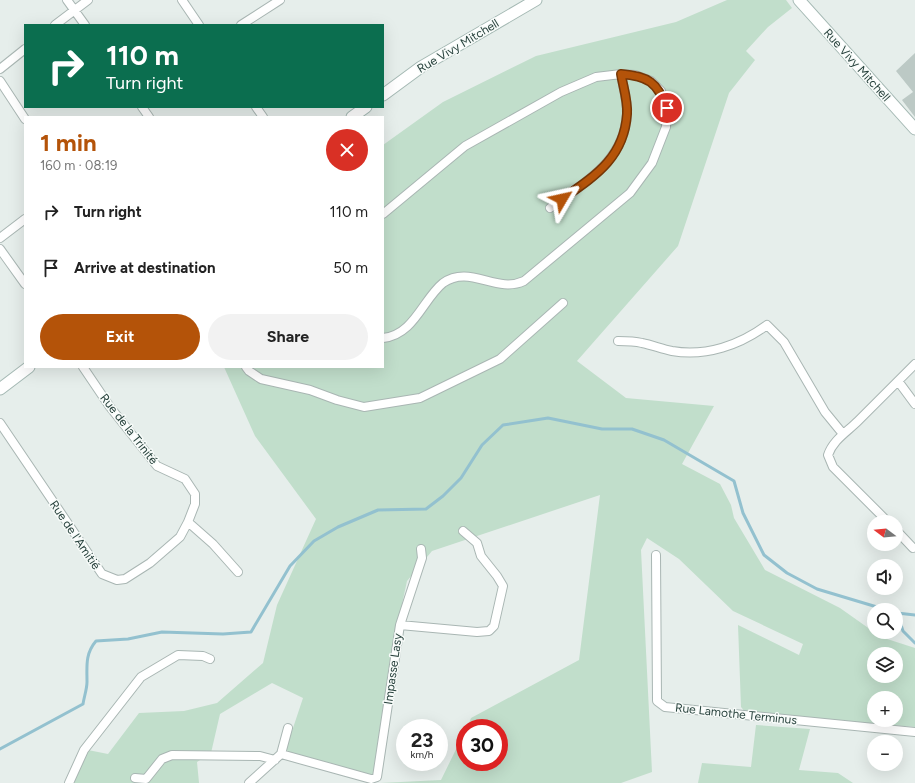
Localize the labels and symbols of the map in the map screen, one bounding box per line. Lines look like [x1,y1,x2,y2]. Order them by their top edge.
street label: Rue Vivy Mitchell [415,16,501,76]
street label: Rue Vivy Mitchell [821,26,893,104]
pin [650,91,684,125]
position arrow [541,178,583,220]
street label: Rue de la Trinité [97,391,161,467]
street label: Rue de l'Amitié [47,498,104,573]
north arrow [867,515,903,551]
street label: Impasse Lasy [381,632,405,705]
street label: Rue Lamothe Terminus [674,701,798,727]
speed limit sign: 30 [456,719,508,771]

